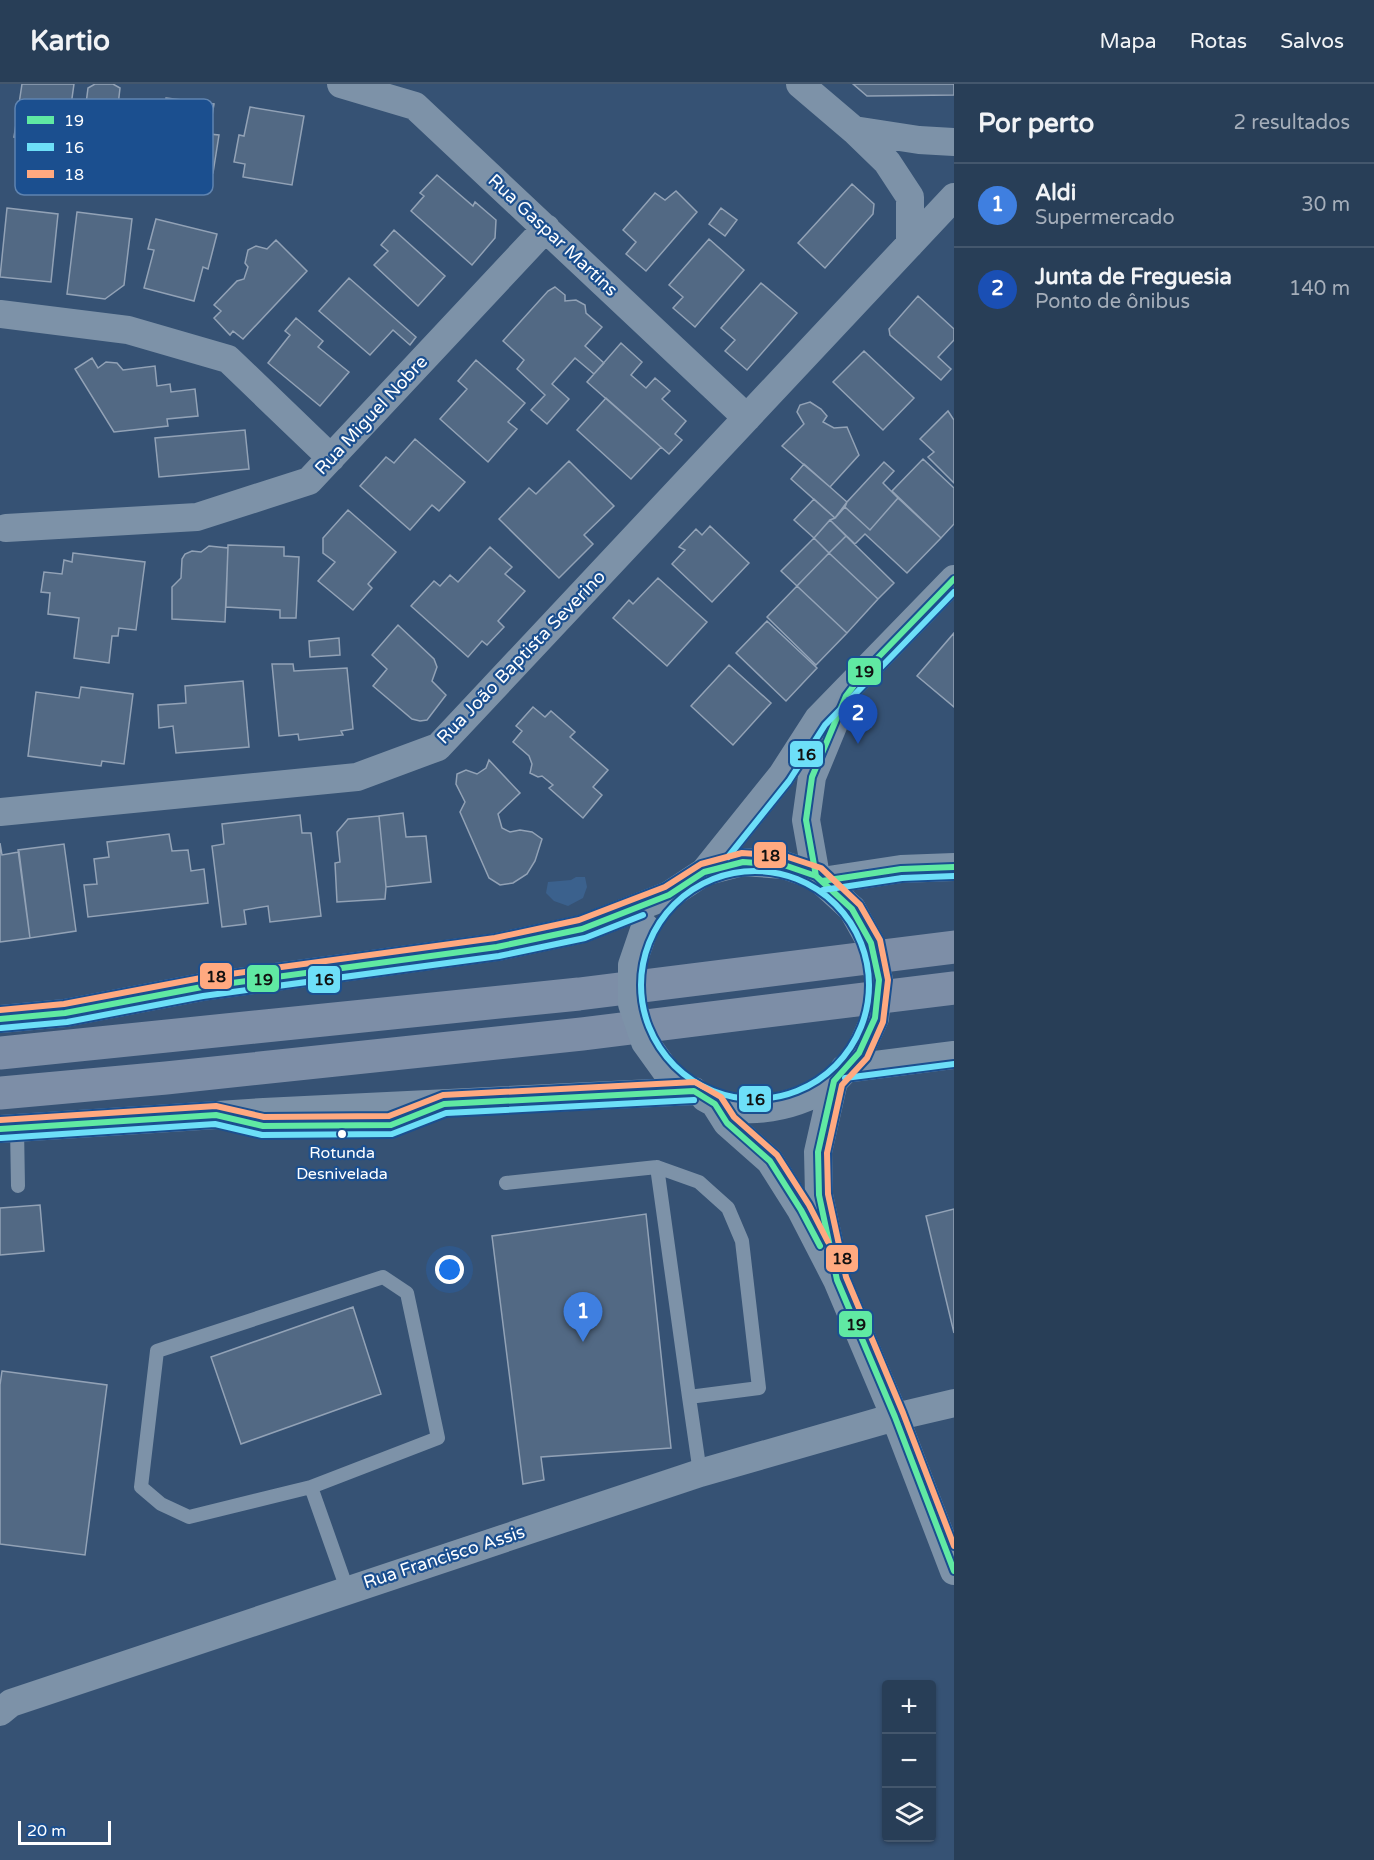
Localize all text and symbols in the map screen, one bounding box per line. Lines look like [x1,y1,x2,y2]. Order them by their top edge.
text: Kartio [30,24,110,58]
text: Mapa [1099,29,1157,54]
text: Rotas [1190,29,1247,54]
text: Salvos [1280,29,1344,54]
legend [15,99,213,195]
text: Por perto [978,108,1094,139]
text: 19 [64,111,84,131]
text: 2 resultados [1234,111,1350,135]
text: 16 [64,138,84,158]
text: 18 [64,165,84,185]
street label: Rua Gaspar Martins [484,169,622,301]
text: Aldi [1035,180,1076,206]
text: 1 [991,193,1004,217]
text: 30 m [1301,193,1350,217]
text: Supermercado [1035,206,1175,230]
text: Junta de Freguesia [1035,264,1232,290]
text: 2 [991,277,1004,301]
text: 140 m [1289,277,1350,301]
text: Ponto de ônibus [1035,290,1190,314]
street label: Rua Miguel Nobre [310,351,432,479]
street label: Rua João Baptista Severino [432,565,610,749]
line badge: 19 [847,657,882,686]
text: 19 [854,662,874,682]
pin: 2 [838,694,878,744]
line badge: 16 [789,740,824,768]
text: 16 [796,745,816,765]
line badge: 18 [753,841,787,869]
text: 18 [760,846,780,866]
line badge: 18 [199,962,233,990]
line badge: 19 [246,964,280,993]
line badge: 16 [307,965,341,994]
text: 18 [206,967,226,987]
text: 19 [253,970,273,990]
text: 16 [314,970,334,990]
line badge: 16 [738,1085,772,1113]
text: 16 [745,1090,765,1110]
marker: Rotunda Desnivelada [336,1128,348,1140]
place label: Rotunda Desnivelada [296,1143,388,1184]
line badge: 18 [825,1244,859,1273]
text: 18 [832,1249,852,1269]
your location [435,1255,464,1284]
pin: 1 [564,1292,602,1342]
line badge: 19 [838,1310,873,1338]
text: 19 [846,1315,866,1335]
street label: Rua Francisco Assis [360,1520,528,1594]
map controls [882,1680,936,1842]
button: + [882,1680,936,1734]
button: − [882,1734,936,1788]
button: layers [882,1788,936,1842]
scale bar [18,1818,111,1846]
text: 20 m [27,1821,66,1841]

